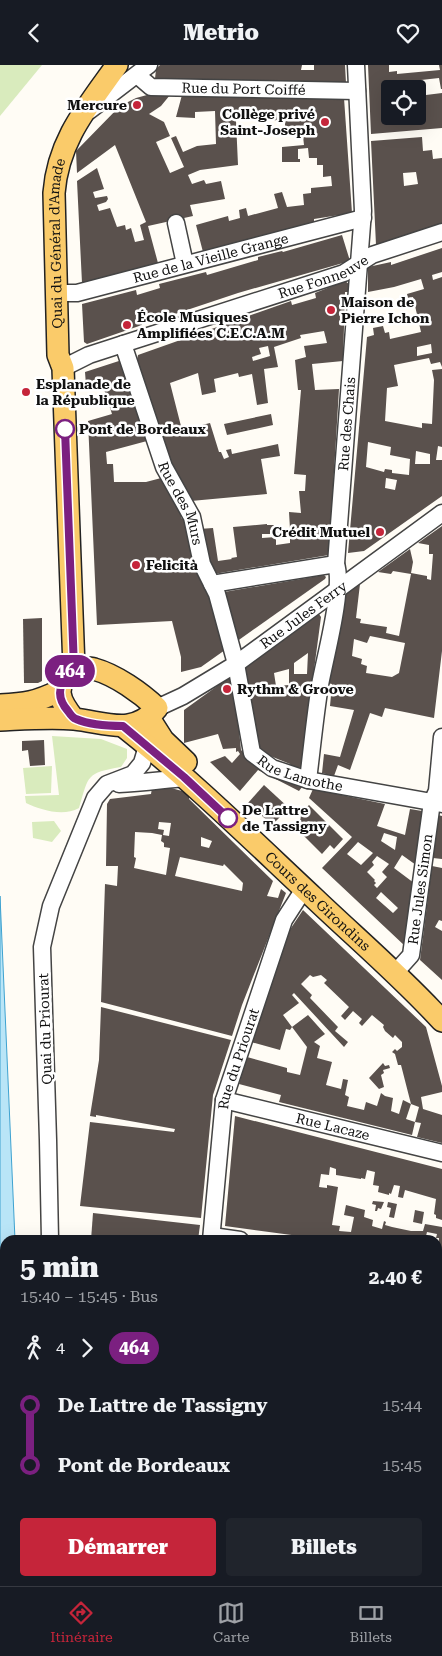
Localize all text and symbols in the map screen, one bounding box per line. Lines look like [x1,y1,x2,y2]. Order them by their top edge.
icon: back [20,19,48,47]
icon: heart [394,19,422,47]
text: Metrio [183,20,259,45]
street label: Rue du Port Coiffé [182,80,306,98]
map controls [381,80,426,125]
button: locate [381,80,426,125]
place label: Mercure [67,97,127,113]
marker: Mercure [131,99,143,111]
place label: Collège privé Saint-Joseph [220,106,316,138]
marker: Collège privé Saint-Joseph [319,116,331,128]
street label: Quai du Général d'Amade [46,156,68,329]
street label: Rue de la Vieille Grange [131,230,290,286]
street label: Rue Fonneuve [276,252,371,302]
place label: Maison de Pierre Ichon [341,294,430,326]
marker: Maison de Pierre Ichon [325,304,337,316]
place label: École Musiques Amplifiées C.E.C.A.M [137,309,285,341]
marker: École Musiques Amplifiées C.E.C.A.M [121,319,133,331]
place label: Esplanade de la République [36,376,135,408]
street label: Rue des Chais [335,376,358,472]
marker: Esplanade de la République [20,386,32,398]
marker: Pont de Bordeaux [55,419,75,439]
place label: Pont de Bordeaux [79,421,206,437]
street label: Rue des Murs [155,460,206,547]
place label: Crédit Mutuel [272,524,370,540]
marker: Crédit Mutuel [374,526,386,538]
place label: Felicità [146,557,199,573]
marker: Felicità [130,559,142,571]
street label: Rue Jules Ferry [257,577,350,652]
line badge: 464 [41,655,99,687]
text: 464 [55,660,85,681]
place label: Rythm & Groove [237,681,354,697]
marker: Rythm & Groove [221,683,233,695]
street label: Rue Lamothe [254,752,344,794]
place label: De Lattre de Tassigny [242,802,327,834]
marker: De Lattre de Tassigny [218,808,238,828]
street label: Rue Jules Simon [405,833,436,946]
street label: Cours des Girondins [262,848,374,954]
street label: Quai du Priourat [35,973,55,1085]
street label: Rue du Priourat [215,1006,262,1110]
street label: Rue Lacaze [294,1110,372,1143]
text: 5 min [20,1251,99,1284]
text: 2.40 € [369,1266,422,1289]
text: 15:40 – 15:45 · Bus [20,1287,158,1306]
icon: walk [20,1334,48,1362]
icon: forward [73,1334,101,1362]
text: 464 [119,1337,149,1358]
text: 4 [56,1338,65,1357]
text: De Lattre de Tassigny [58,1394,267,1417]
text: 15:44 [382,1396,422,1415]
text: Pont de Bordeaux [58,1454,230,1477]
text: 15:45 [382,1456,422,1475]
button: Démarrer [20,1518,216,1576]
button: Billets [226,1518,422,1576]
tab: Itinéraire [50,1599,113,1645]
tab: Carte [213,1599,249,1645]
tab: Billets [350,1599,392,1645]

